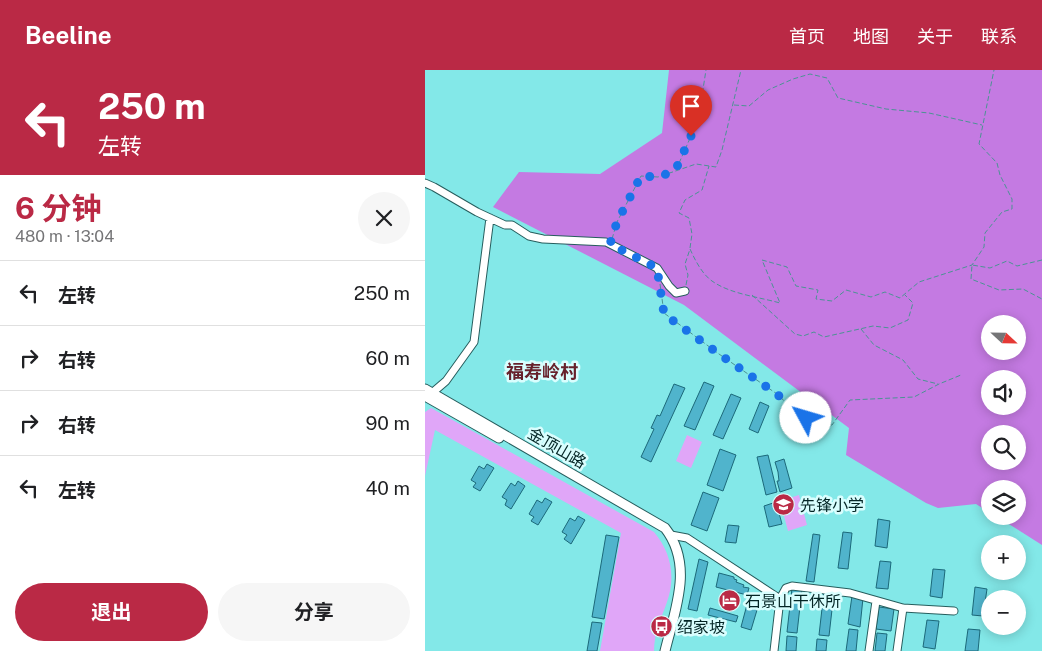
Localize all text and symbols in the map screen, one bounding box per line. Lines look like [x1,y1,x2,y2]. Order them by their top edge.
text: Beeline [25,21,112,49]
text: 首页 [789,26,825,47]
text: 地图 [853,26,889,47]
text: 关于 [917,26,953,47]
text: 联系 [981,26,1017,47]
pin [670,85,712,136]
text: 250 m [98,86,206,127]
icon: left [15,90,80,155]
icon: arrive [677,92,705,120]
text: 左转 [98,133,142,159]
text: 6 分钟 [15,190,102,226]
button: close [358,192,410,244]
text: 480 m · 13:04 [15,227,114,246]
icon: left [15,279,43,307]
text: 250 m [354,282,410,304]
text: 左转 [58,284,96,306]
north arrow [981,315,1026,360]
map controls [981,315,1026,635]
icon: right [15,344,43,372]
text: 60 m [366,347,410,369]
text: 右转 [58,349,96,371]
district label: 福寿岭村 [506,361,578,382]
button: sound [981,370,1026,415]
position arrow [779,391,831,443]
icon: right [15,409,43,437]
text: 90 m [366,412,410,434]
text: 右转 [58,414,96,436]
street label: 金顶山路 [525,424,589,472]
button: search [981,425,1026,470]
icon: left [15,474,43,502]
text: 40 m [365,477,410,499]
text: 左转 [58,479,96,501]
button: layers [981,480,1026,525]
school or university icon: 先锋小学 [772,493,796,517]
place label: 先锋小学 [800,496,864,515]
button: + [981,535,1026,580]
button: 退出 [15,583,208,641]
button: 分享 [218,583,410,641]
hotel icon: 石景山干休所 [717,589,741,613]
button: − [981,590,1026,635]
place label: 石景山干休所 [745,592,841,611]
bus stop icon: 绍家坡 [649,615,673,639]
place label: 绍家坡 [677,618,725,637]

